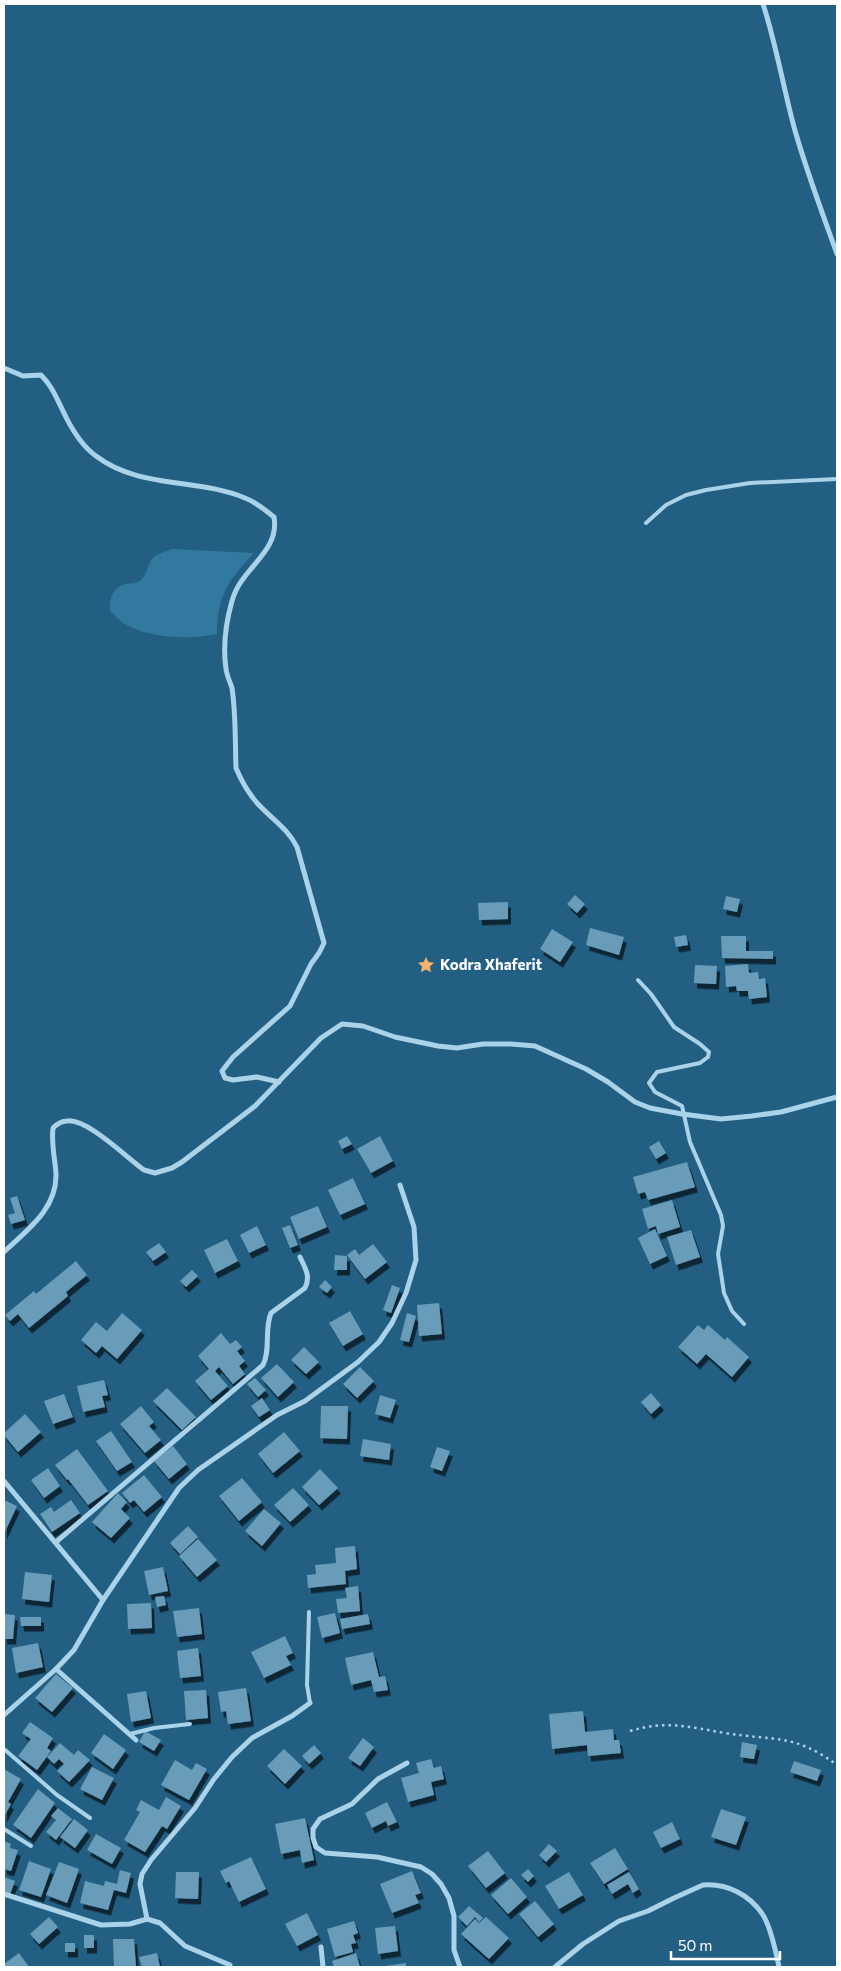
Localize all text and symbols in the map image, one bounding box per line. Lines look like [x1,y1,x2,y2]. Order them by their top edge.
place icon: Kodra Xhaferit [416,955,436,975]
place label: Kodra Xhaferit [440,955,542,973]
scale bar [671,1928,780,1960]
text: 50 m [678,1936,712,1954]

